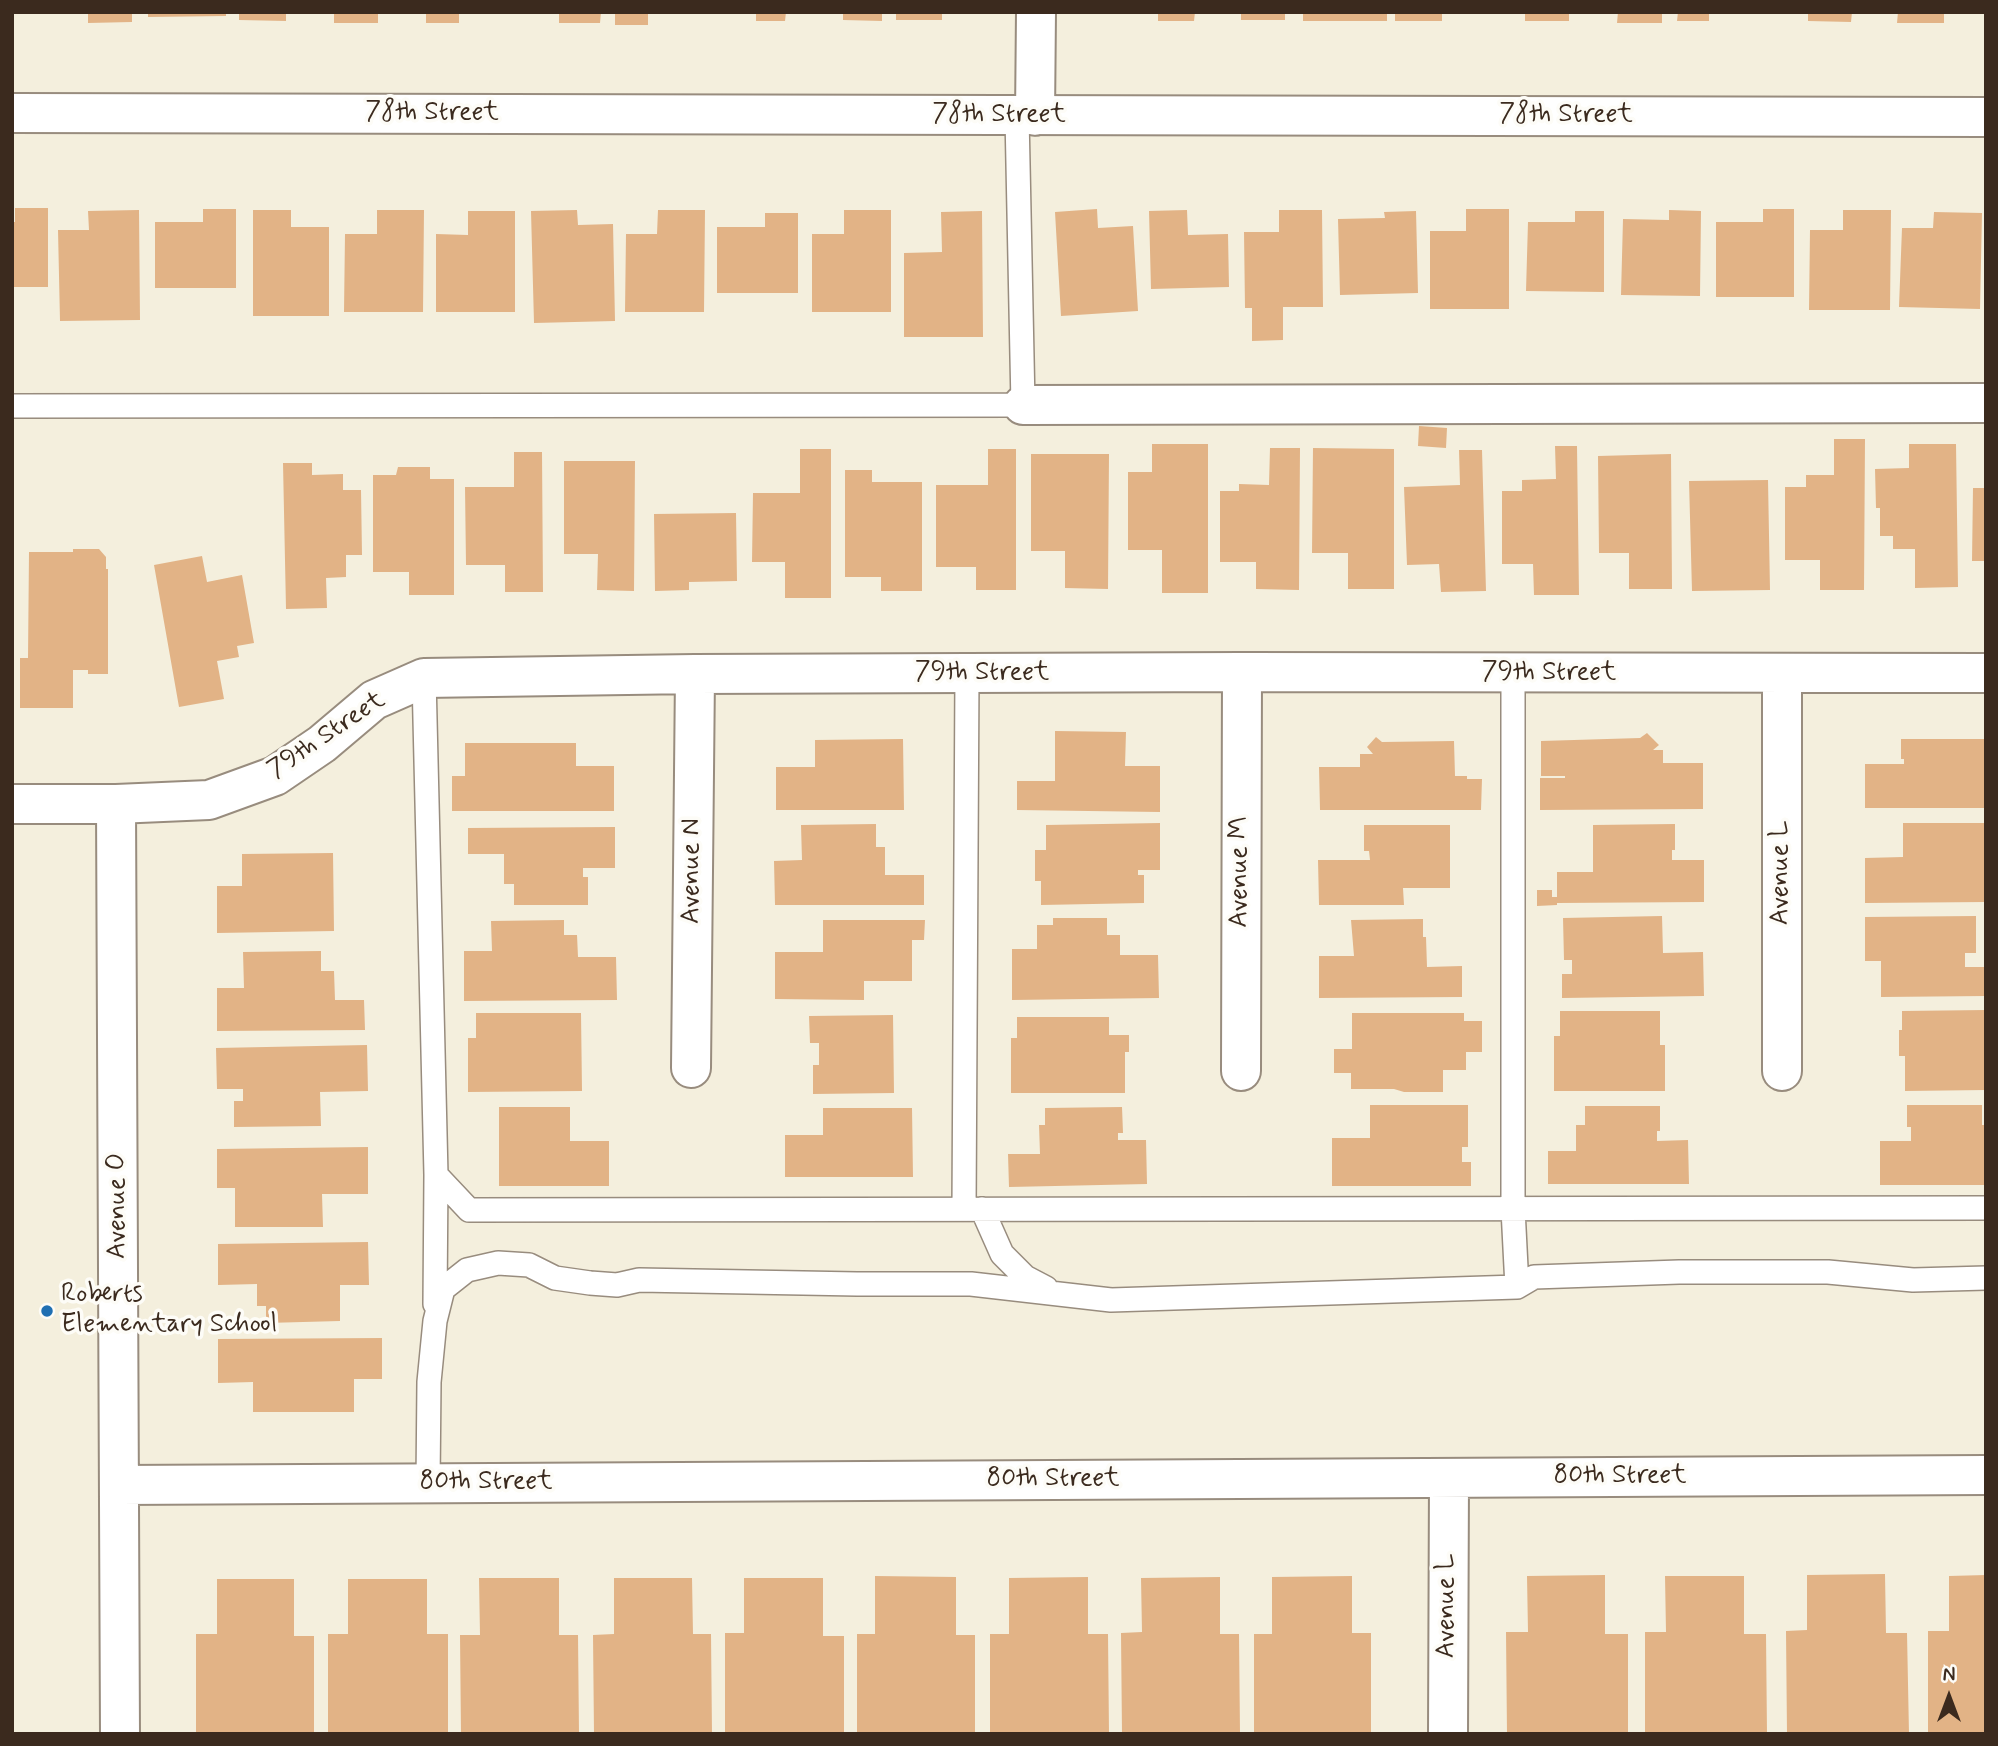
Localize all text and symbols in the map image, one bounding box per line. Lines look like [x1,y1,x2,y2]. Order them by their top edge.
street label: 78th Street [365,98,499,130]
street label: 78th Street [932,100,1066,132]
street label: 78th Street [1499,100,1633,132]
street label: 79th Street [915,658,1049,690]
street label: 79th Street [1482,658,1616,690]
street label: 79th Street [262,685,392,787]
street label: Avenue M [1225,816,1257,928]
street label: Avenue N [677,818,709,924]
street label: Avenue L [1766,821,1798,925]
street label: Avenue O [103,1153,135,1259]
place label: Roberts Elementary School [61,1280,277,1342]
marker: Roberts Elementary School [39,1303,55,1319]
street label: 80th Street [1554,1461,1686,1493]
street label: 80th Street [987,1464,1119,1496]
street label: 80th Street [420,1467,552,1499]
street label: Avenue L [1432,1554,1464,1658]
north arrow [1914,1662,1984,1732]
text: N [1943,1663,1955,1688]

